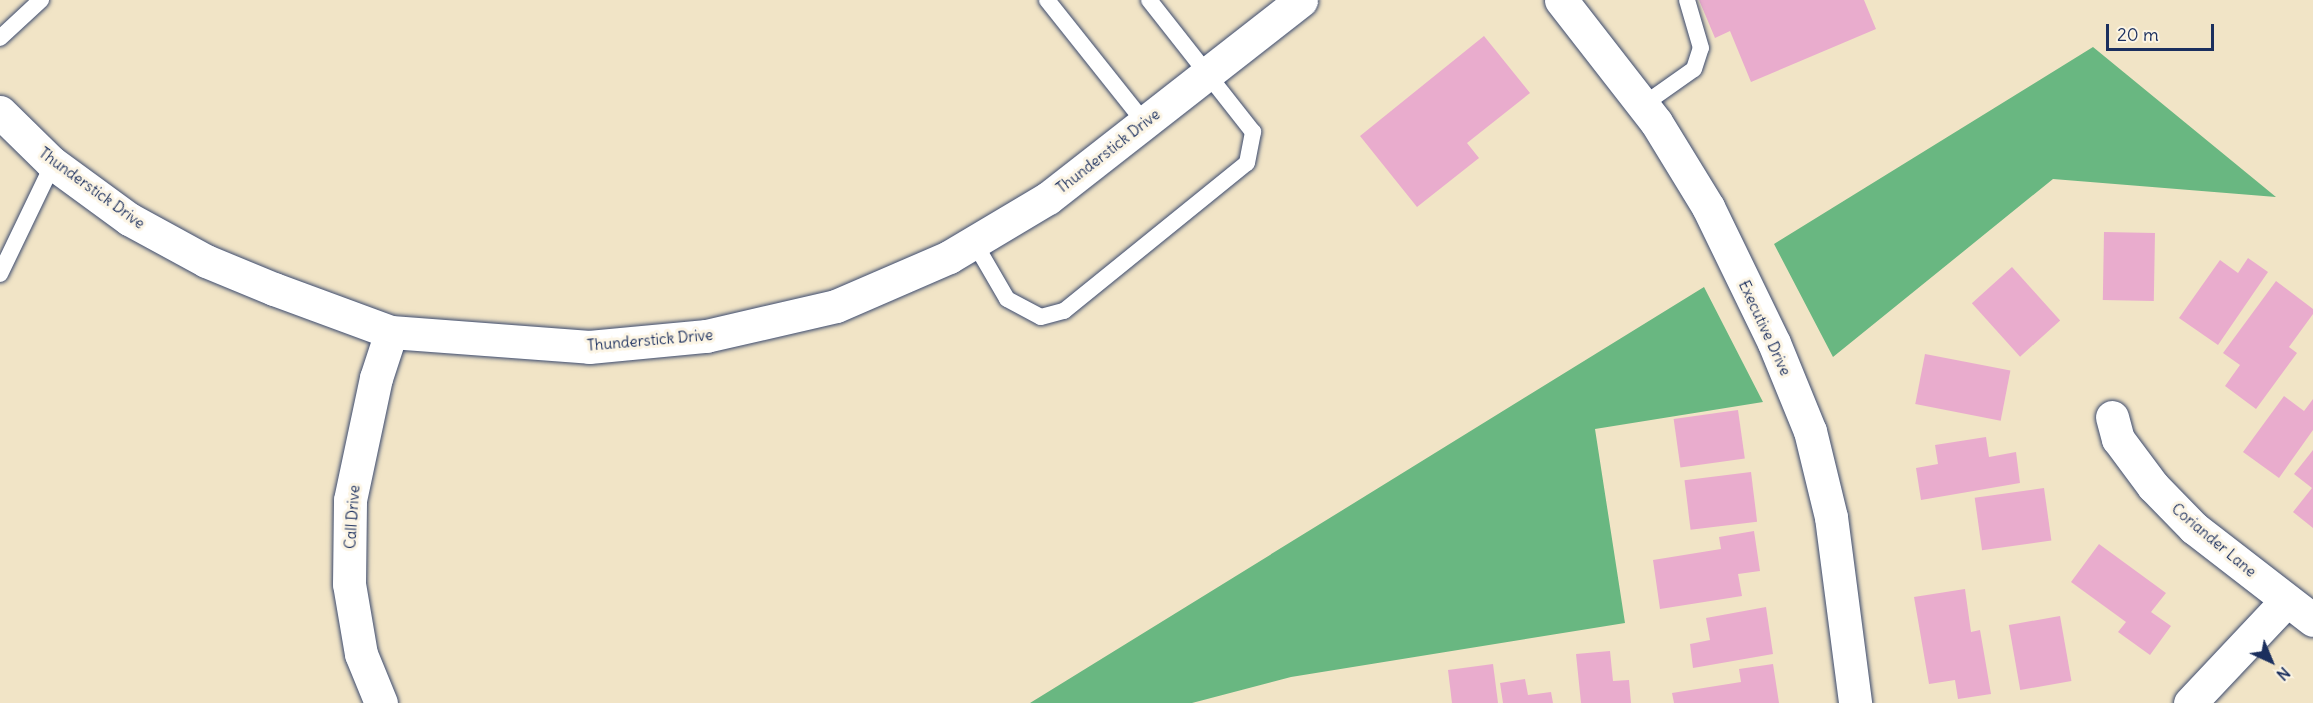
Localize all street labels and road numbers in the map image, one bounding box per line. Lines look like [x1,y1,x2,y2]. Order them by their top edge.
street label: Thunderstick Drive [1053,105,1163,197]
street label: Thunderstick Drive [36,144,148,232]
street label: Executive Drive [1735,278,1795,378]
street label: Thunderstick Drive [586,326,714,354]
street label: Call Drive [341,484,363,550]
street label: Coriander Lane [2168,499,2260,581]

